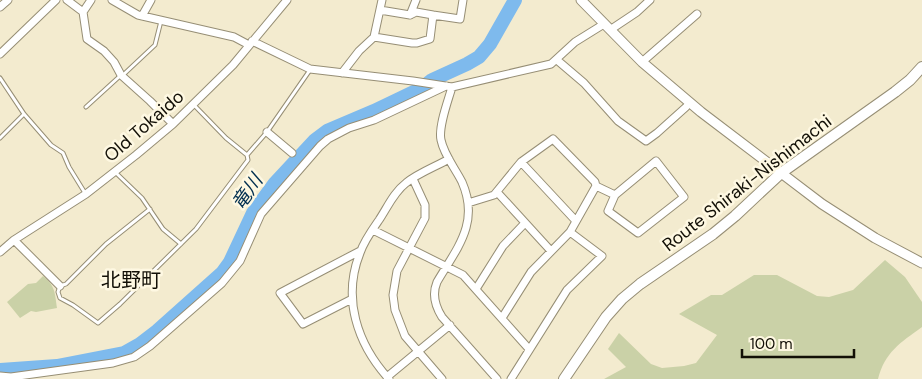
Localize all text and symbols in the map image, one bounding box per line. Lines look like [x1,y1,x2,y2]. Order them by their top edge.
street label: Old Tokaido [99,85,189,167]
street label: Route Shiraki-Nishimachi [657,109,837,257]
water label: 竜川 [226,168,269,215]
district label: 北野町 [101,267,161,293]
scale bar [742,326,854,358]
text: 100 m [750,334,793,354]

